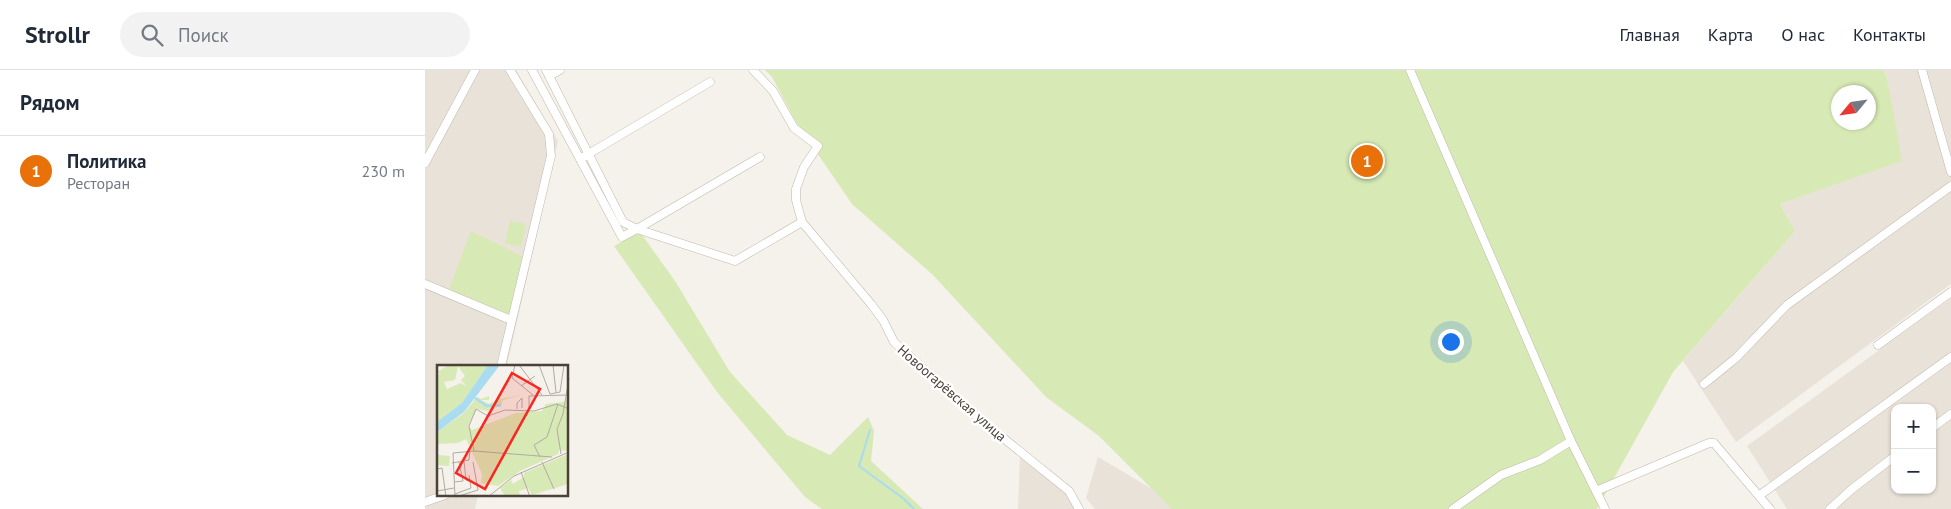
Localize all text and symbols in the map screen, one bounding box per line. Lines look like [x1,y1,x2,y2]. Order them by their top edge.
search box [120,12,470,57]
text: Strollr [25,19,90,50]
icon: search [138,21,166,49]
text: Поиск [178,23,229,47]
text: Главная [1619,23,1680,46]
text: Карта [1708,23,1753,46]
text: О нас [1781,23,1825,46]
text: Контакты [1853,23,1926,46]
north arrow [1831,85,1876,130]
text: Рядом [20,89,79,116]
pin: 1 [1351,142,1383,180]
text: Политика [67,149,147,173]
text: 1 [31,161,41,181]
text: 230 m [362,161,405,181]
text: Ресторан [67,173,130,193]
your location [1438,329,1464,355]
street label: Новоогарёвская улица [894,341,1010,445]
inset map [437,365,569,496]
map controls [1891,404,1936,494]
button: + [1891,404,1936,449]
button: − [1891,449,1936,494]

